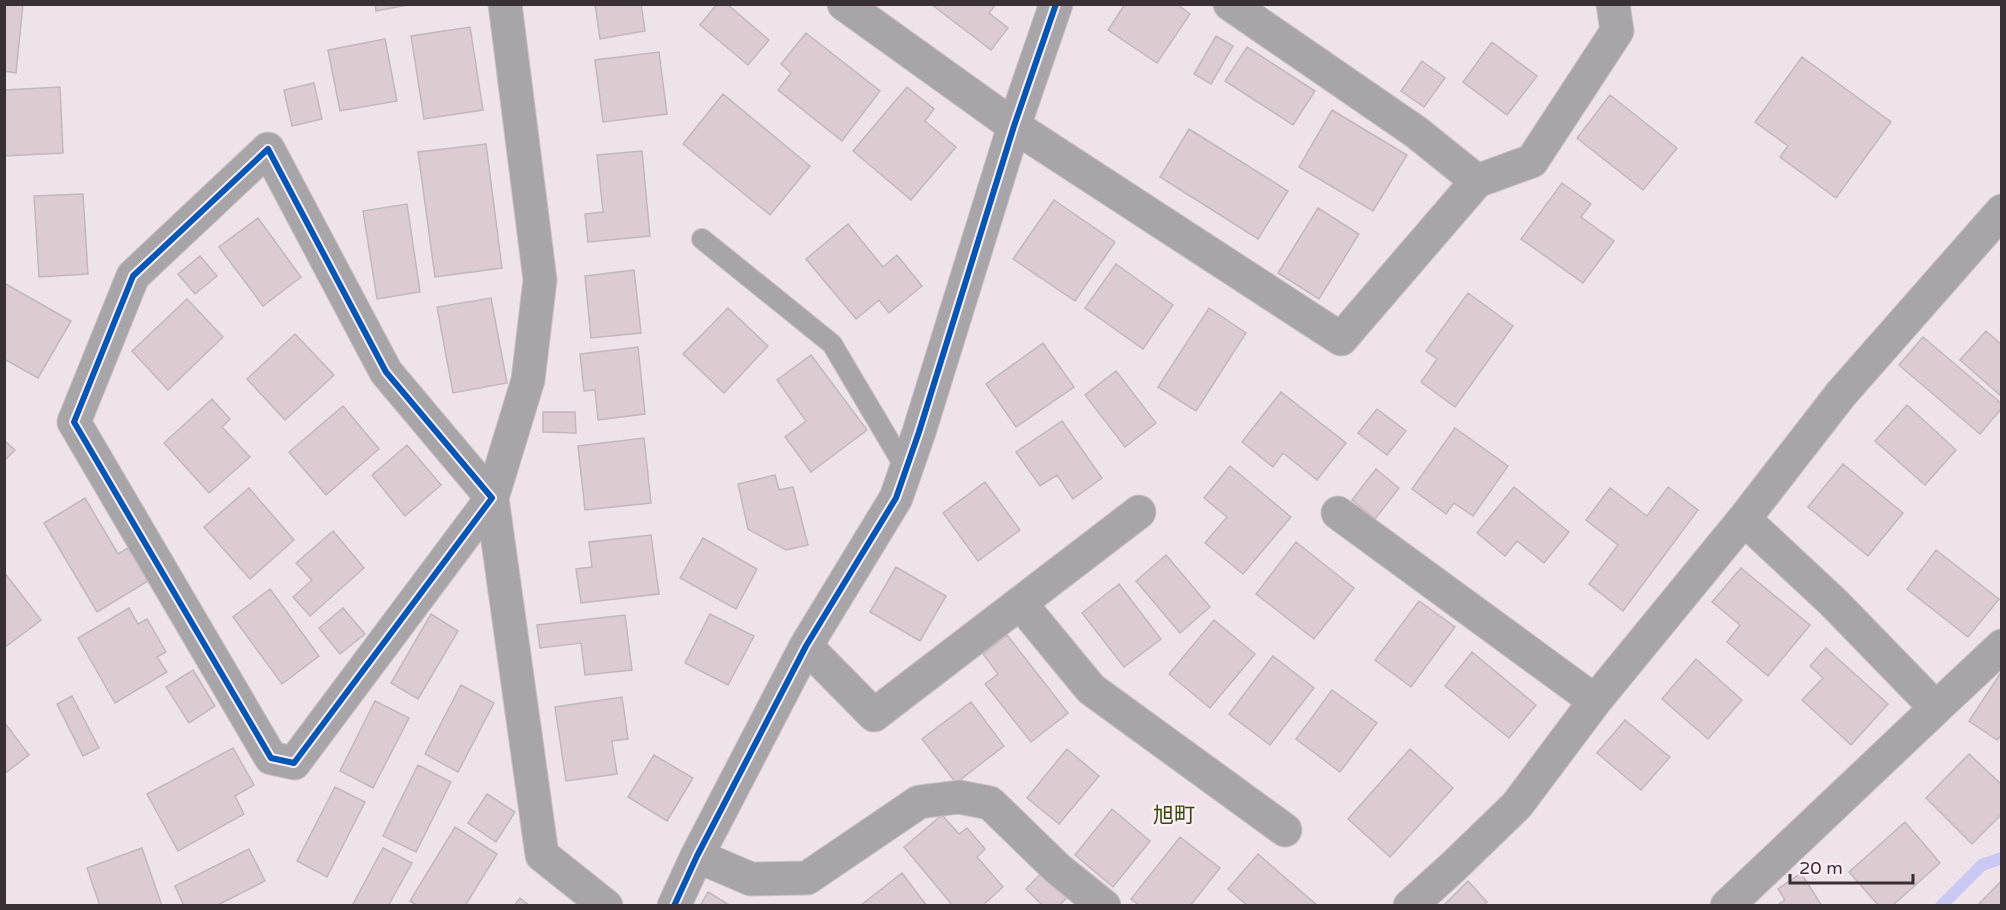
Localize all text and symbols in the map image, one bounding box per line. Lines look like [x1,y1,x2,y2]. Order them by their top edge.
district label: 旭町 [1153,803,1195,828]
scale bar [1790,847,1913,885]
text: 20 m [1799,857,1843,879]

